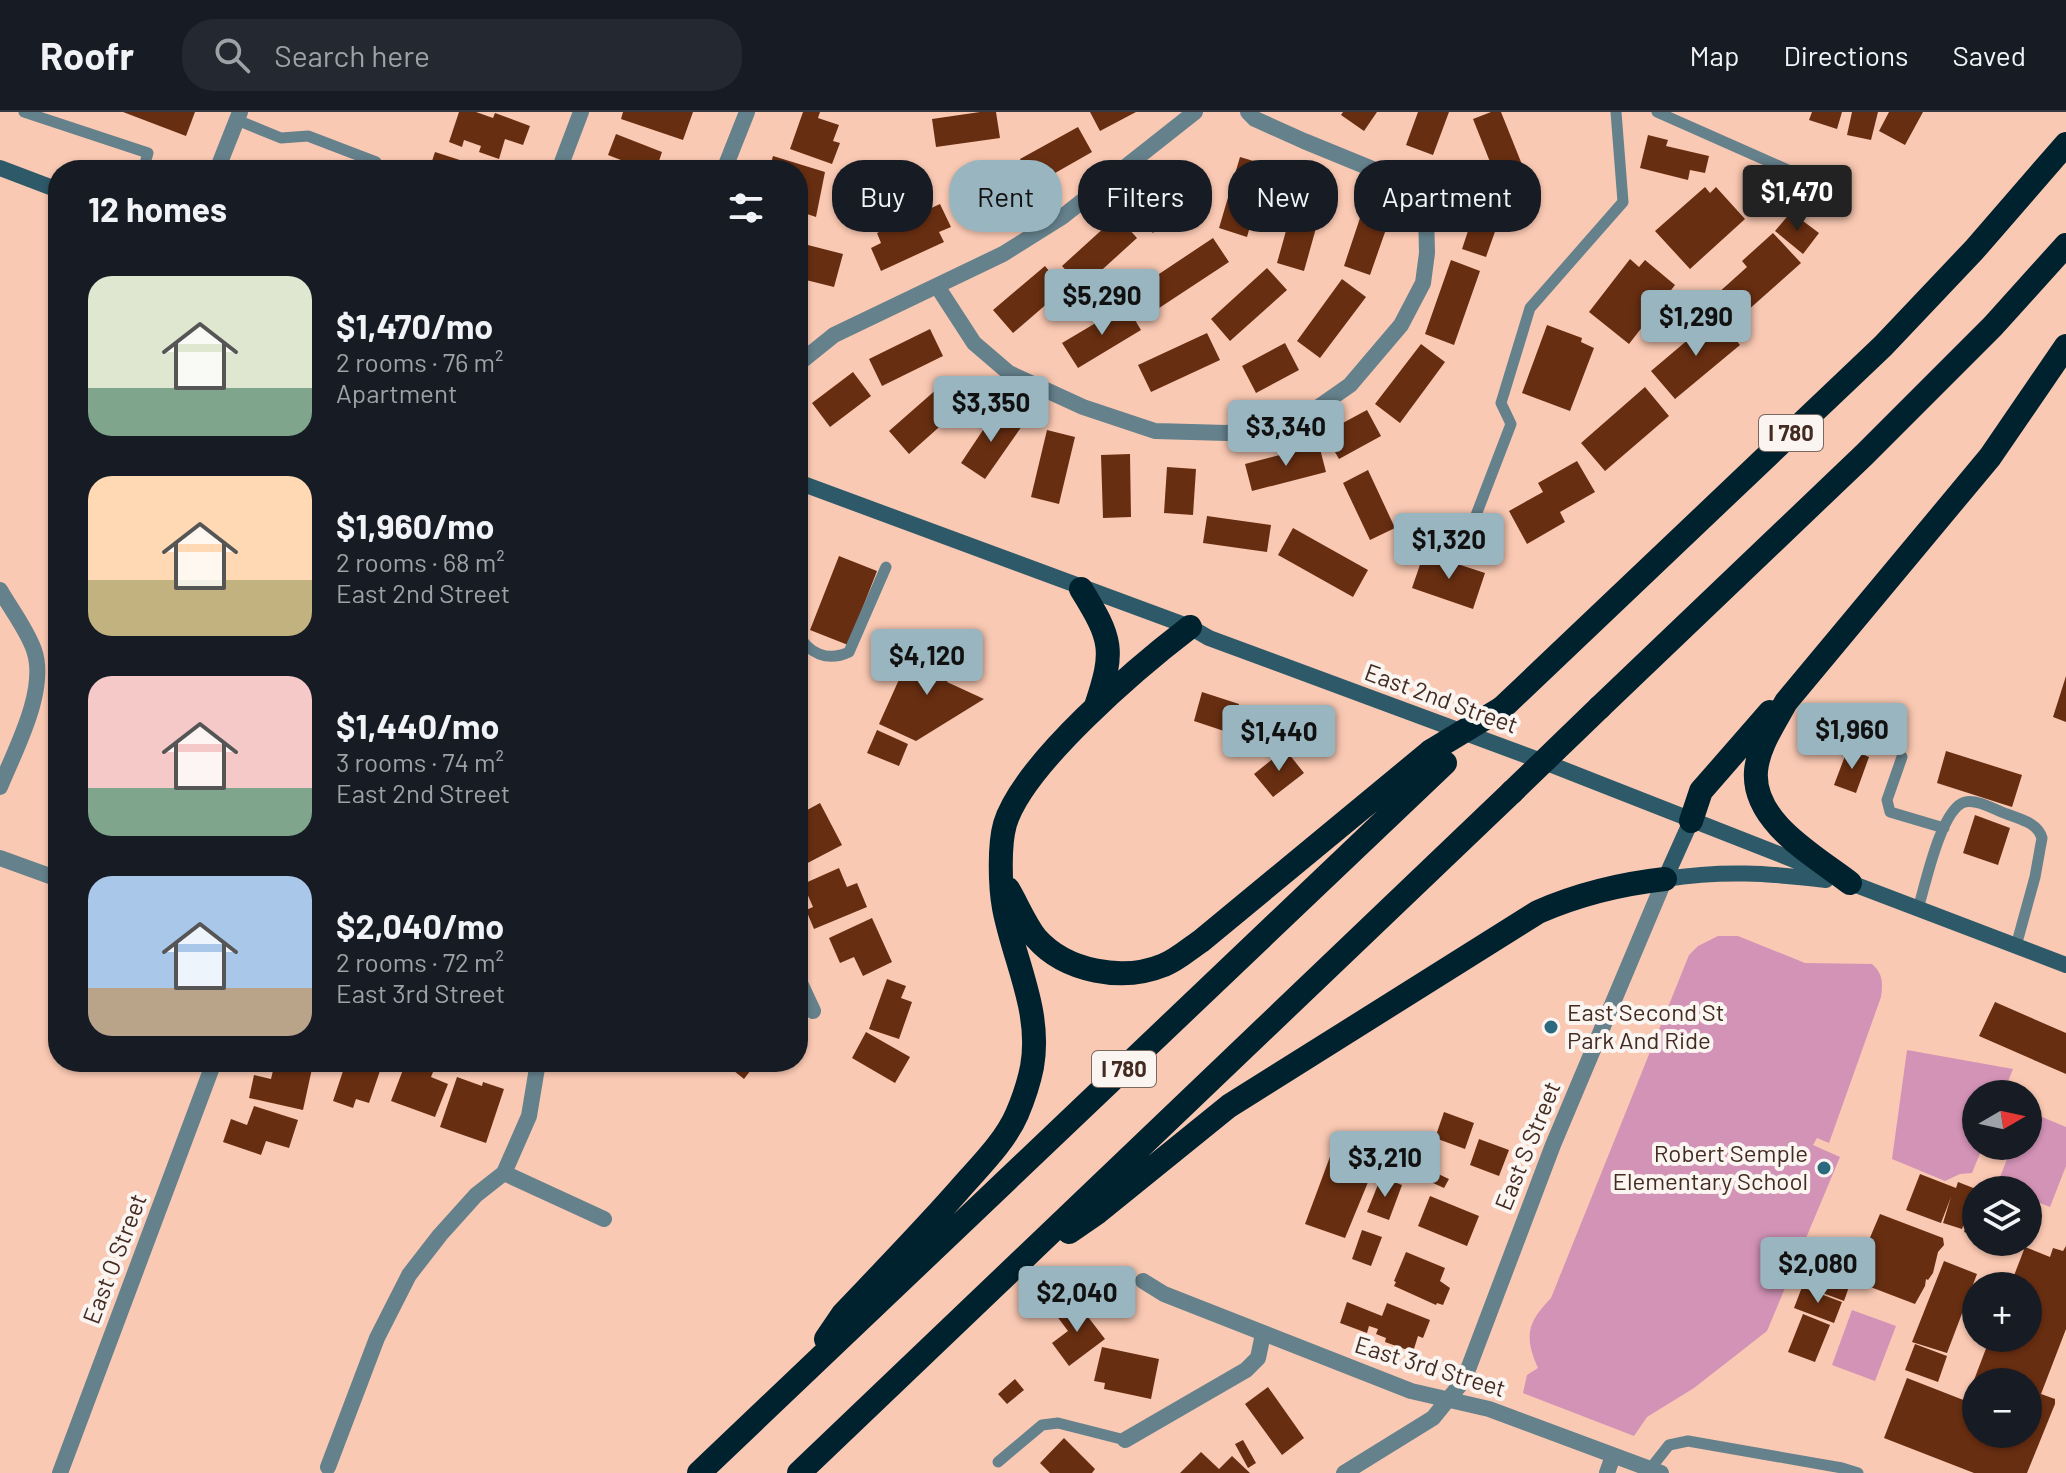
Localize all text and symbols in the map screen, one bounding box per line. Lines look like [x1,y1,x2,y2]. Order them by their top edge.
search box [182,19,742,91]
text: Roofr [40,32,134,78]
icon: search [210,33,254,77]
text: Search here [274,37,430,73]
text: Map [1690,38,1739,72]
text: Directions [1783,38,1909,72]
text: Saved [1953,38,2026,72]
chip: Buy [832,160,933,232]
chip: Rent [949,160,1062,232]
chip: Filters [1078,160,1212,232]
chip: New [1228,160,1338,232]
chip: Apartment [1354,160,1541,232]
pin: $1,470 [1732,165,1862,233]
text: $1,470 [1761,175,1833,206]
icon: filters [724,186,768,230]
text: 12 homes [88,188,227,229]
pin: $5,290 [1037,269,1167,337]
text: $5,290 [1063,279,1141,310]
pin: $1,290 [1631,290,1761,358]
text: $1,290 [1659,300,1733,331]
text: $1,470/mo [336,305,493,346]
icon: home [152,308,248,404]
text: 2 rooms · 76 m² [336,346,504,377]
pin: $3,350 [926,376,1056,444]
text: Apartment [336,377,457,408]
text: $3,350 [952,386,1030,417]
pin: $3,340 [1221,400,1351,468]
text: $3,340 [1246,410,1326,441]
road number: I 780 [1759,415,1823,451]
text: $1,960/mo [336,505,495,546]
icon: home [152,508,248,604]
pin: $1,320 [1384,513,1514,581]
text: $1,320 [1412,523,1486,554]
text: 2 rooms · 68 m² [336,546,505,577]
text: East 2nd Street [336,577,510,608]
pin: $4,120 [862,629,992,697]
text: $4,120 [889,639,965,670]
street label: East 2nd Street [1361,656,1522,739]
pin: $1,960 [1787,703,1917,771]
text: $1,440/mo [336,705,499,746]
pin: $1,440 [1214,705,1344,773]
icon: home [152,708,248,804]
text: $1,960 [1815,713,1889,744]
text: $1,440 [1240,715,1318,746]
text: 3 rooms · 74 m² [336,746,504,777]
text: East 2nd Street [336,777,510,808]
text: $2,040/mo [336,905,504,946]
icon: home [152,908,248,1004]
text: 2 rooms · 72 m² [336,946,504,977]
text: East 3rd Street [336,977,505,1008]
place label: East Second St Park And Ride [1567,997,1725,1054]
marker: East Second St Park And Ride [1542,1018,1560,1036]
road number: I 780 [1092,1051,1156,1087]
street label: East S Street [1488,1077,1566,1214]
north arrow [1962,1080,2042,1160]
map controls [1962,1080,2042,1448]
pin: $3,210 [1320,1131,1450,1199]
place label: Robert Semple Elementary School [1613,1138,1808,1195]
text: $3,210 [1348,1141,1422,1172]
marker: Robert Semple Elementary School [1815,1159,1833,1177]
button: layers [1962,1176,2042,1256]
street label: East O Street [75,1189,152,1328]
pin: $2,080 [1753,1237,1883,1305]
text: $2,080 [1778,1247,1858,1278]
pin: $2,040 [1012,1266,1142,1334]
button: + [1962,1272,2042,1352]
text: $2,040 [1036,1276,1118,1307]
street label: East 3rd Street [1351,1329,1509,1402]
button: − [1962,1368,2042,1448]

